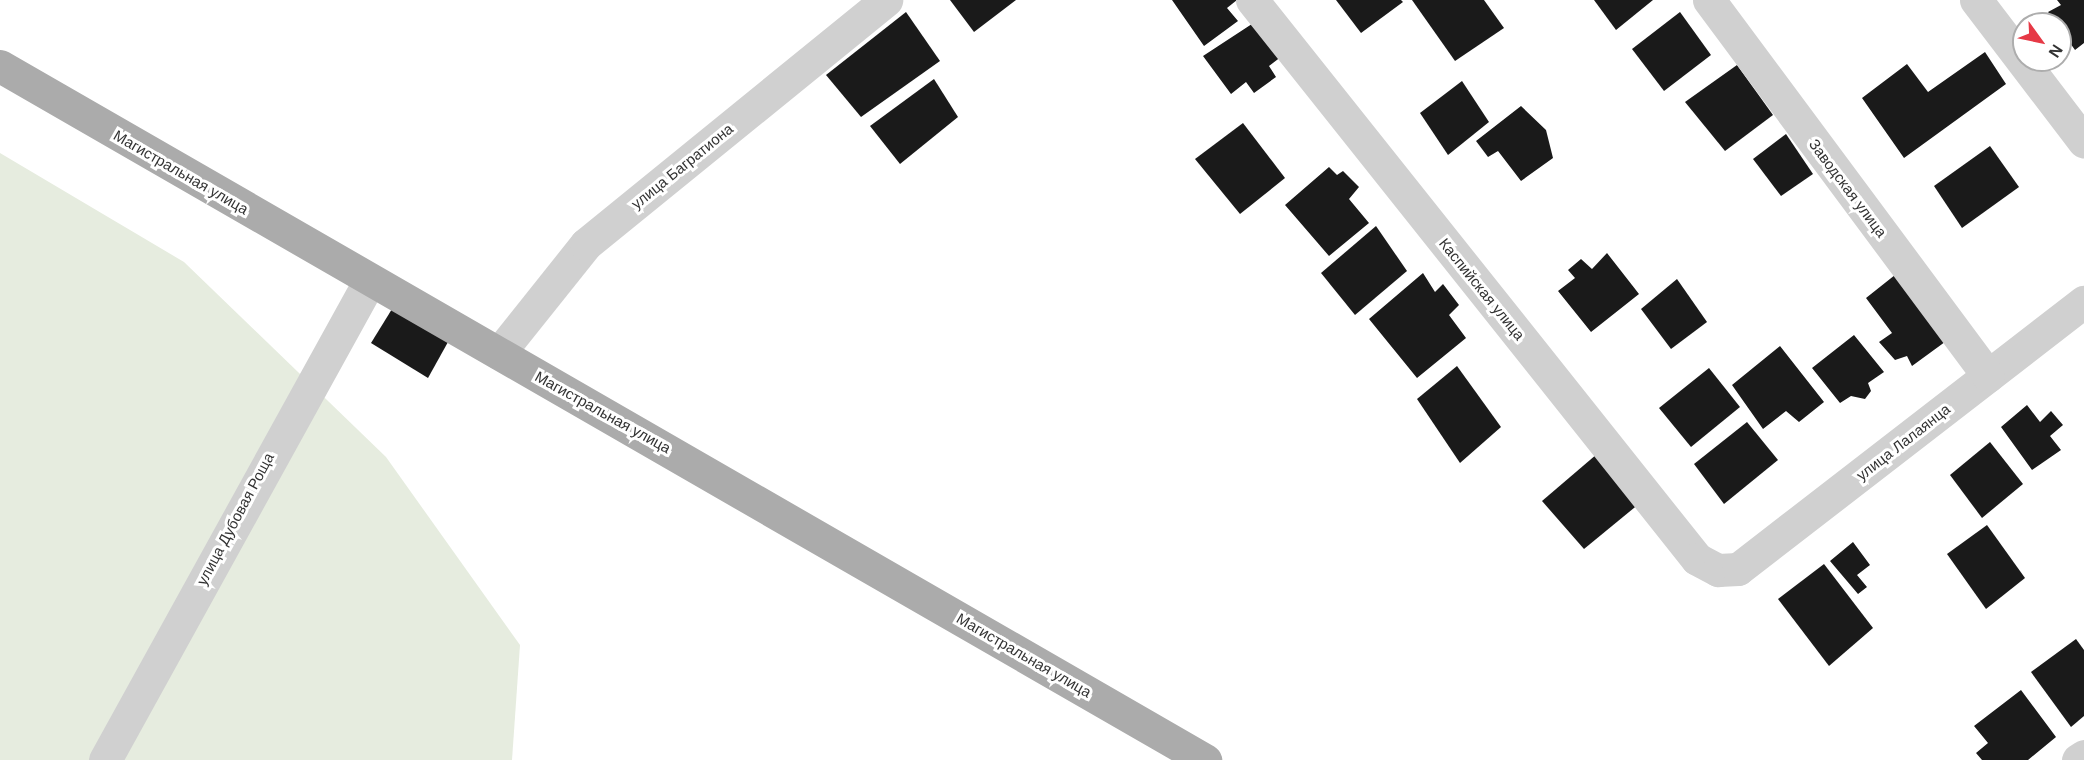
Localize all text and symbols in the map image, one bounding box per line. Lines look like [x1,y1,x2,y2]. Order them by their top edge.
north arrow [2012,12,2072,72]
text: N [2046,42,2066,60]
street label: улица Багратиона [628,119,736,213]
street label: Магистральная улица [110,126,252,218]
street label: Заводская улица [1805,135,1891,241]
street label: Каспийская улица [1435,234,1529,344]
street label: Магистральная улица [532,367,674,457]
street label: улица Лалаянца [1853,400,1953,484]
street label: улица Дубовая Роща [192,450,278,588]
street label: Магистральная улица [953,609,1095,701]

